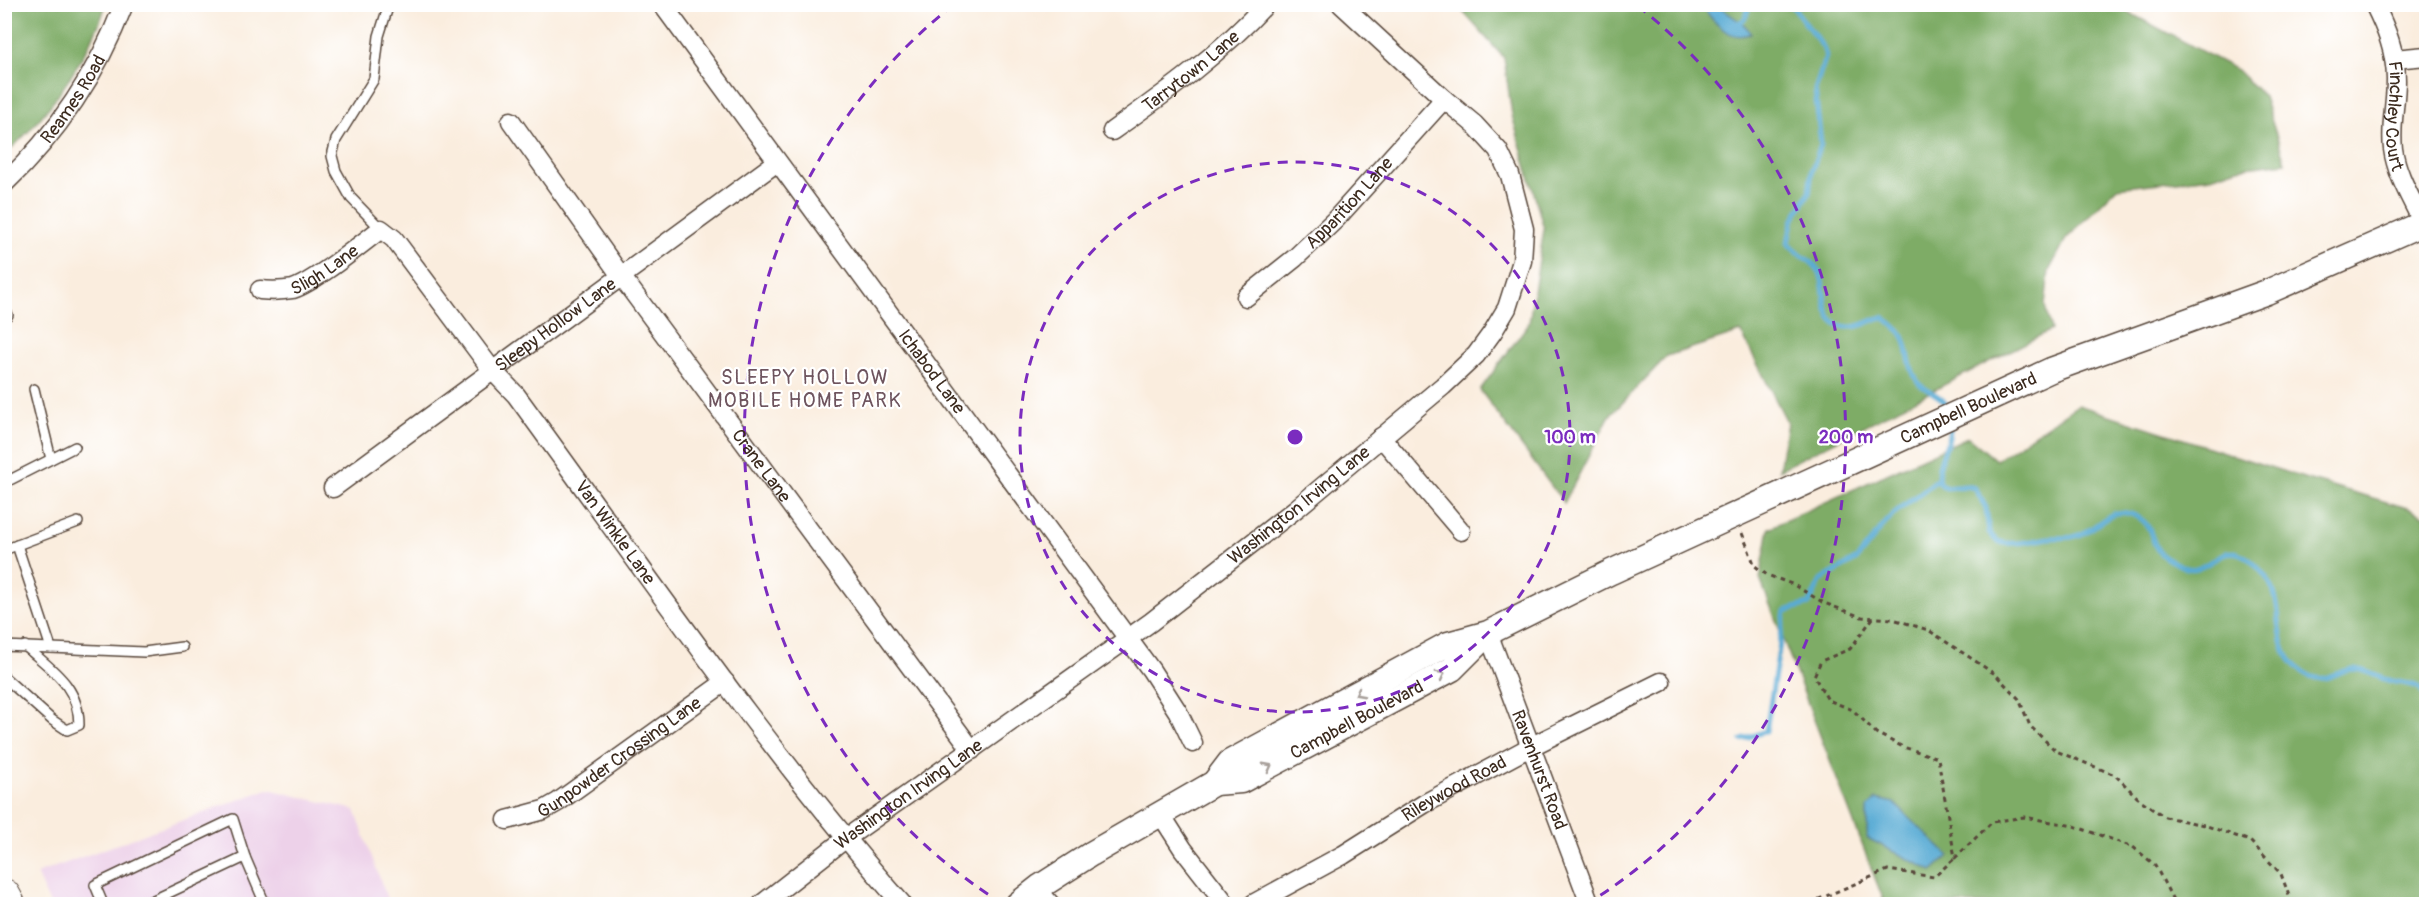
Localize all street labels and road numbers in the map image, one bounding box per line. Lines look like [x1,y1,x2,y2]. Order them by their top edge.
street label: Tarrytown Lane [1138,25,1244,117]
street label: Reames Road [35,51,111,148]
street label: Finchley Court [2381,60,2409,175]
street label: Apparition Lane [1300,152,1398,254]
street label: Sligh Lane [287,239,363,300]
street label: Sleepy Hollow Lane [490,272,621,377]
street label: Ichabod Lane [893,325,971,418]
street label: Campbell Boulevard [1897,367,2040,449]
street label: Crane Lane [727,424,796,507]
street label: Washington Irving Lane [1223,440,1375,569]
street label: Van Winkle Lane [570,476,661,589]
street label: Campbell Boulevard [1286,675,1427,764]
street label: Gunpowder Crossing Lane [535,691,706,823]
street label: Ravenhurst Road [1506,707,1572,833]
street label: Washington Irving Lane [830,734,987,855]
street label: Rileywood Road [1397,750,1510,827]

